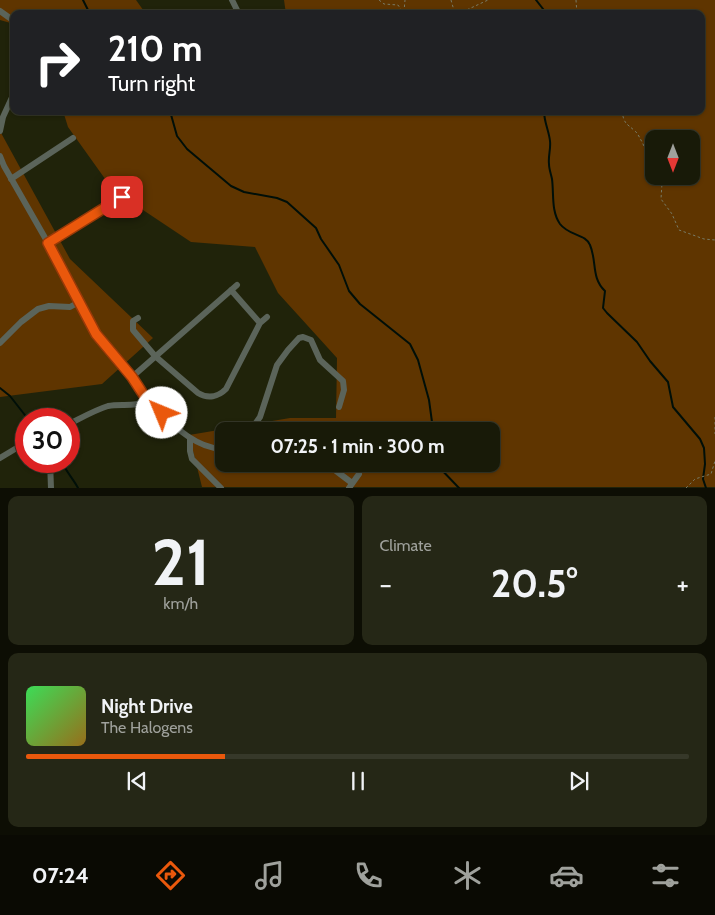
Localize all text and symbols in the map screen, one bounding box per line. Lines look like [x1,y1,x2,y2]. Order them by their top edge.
text: 210 m [108,27,202,70]
icon: right [25,30,90,95]
text: Turn right [108,70,195,97]
north arrow [645,130,700,185]
map controls [645,130,700,185]
pin [101,176,143,218]
icon: arrive [108,183,136,211]
position arrow [135,386,187,438]
speed limit sign: 30 [15,408,80,473]
text: 07:25 · 1 min · 300 m [270,435,445,458]
text: 21 [152,522,210,601]
text: Climate [380,536,432,555]
text: 20.5° [491,560,577,607]
text: − [380,567,392,601]
text: + [677,567,689,601]
text: km/h [163,594,198,613]
text: Night Drive [101,695,193,718]
text: The Halogens [101,718,193,737]
icon: previous [123,767,151,795]
icon: pause [344,767,372,795]
icon: next [565,767,593,795]
icon: directions [153,858,188,893]
icon: music [252,858,287,893]
icon: phone [351,858,386,893]
icon: climate [450,858,485,893]
icon: car [549,858,584,893]
icon: filters [648,858,683,893]
text: 07:24 [32,862,89,889]

